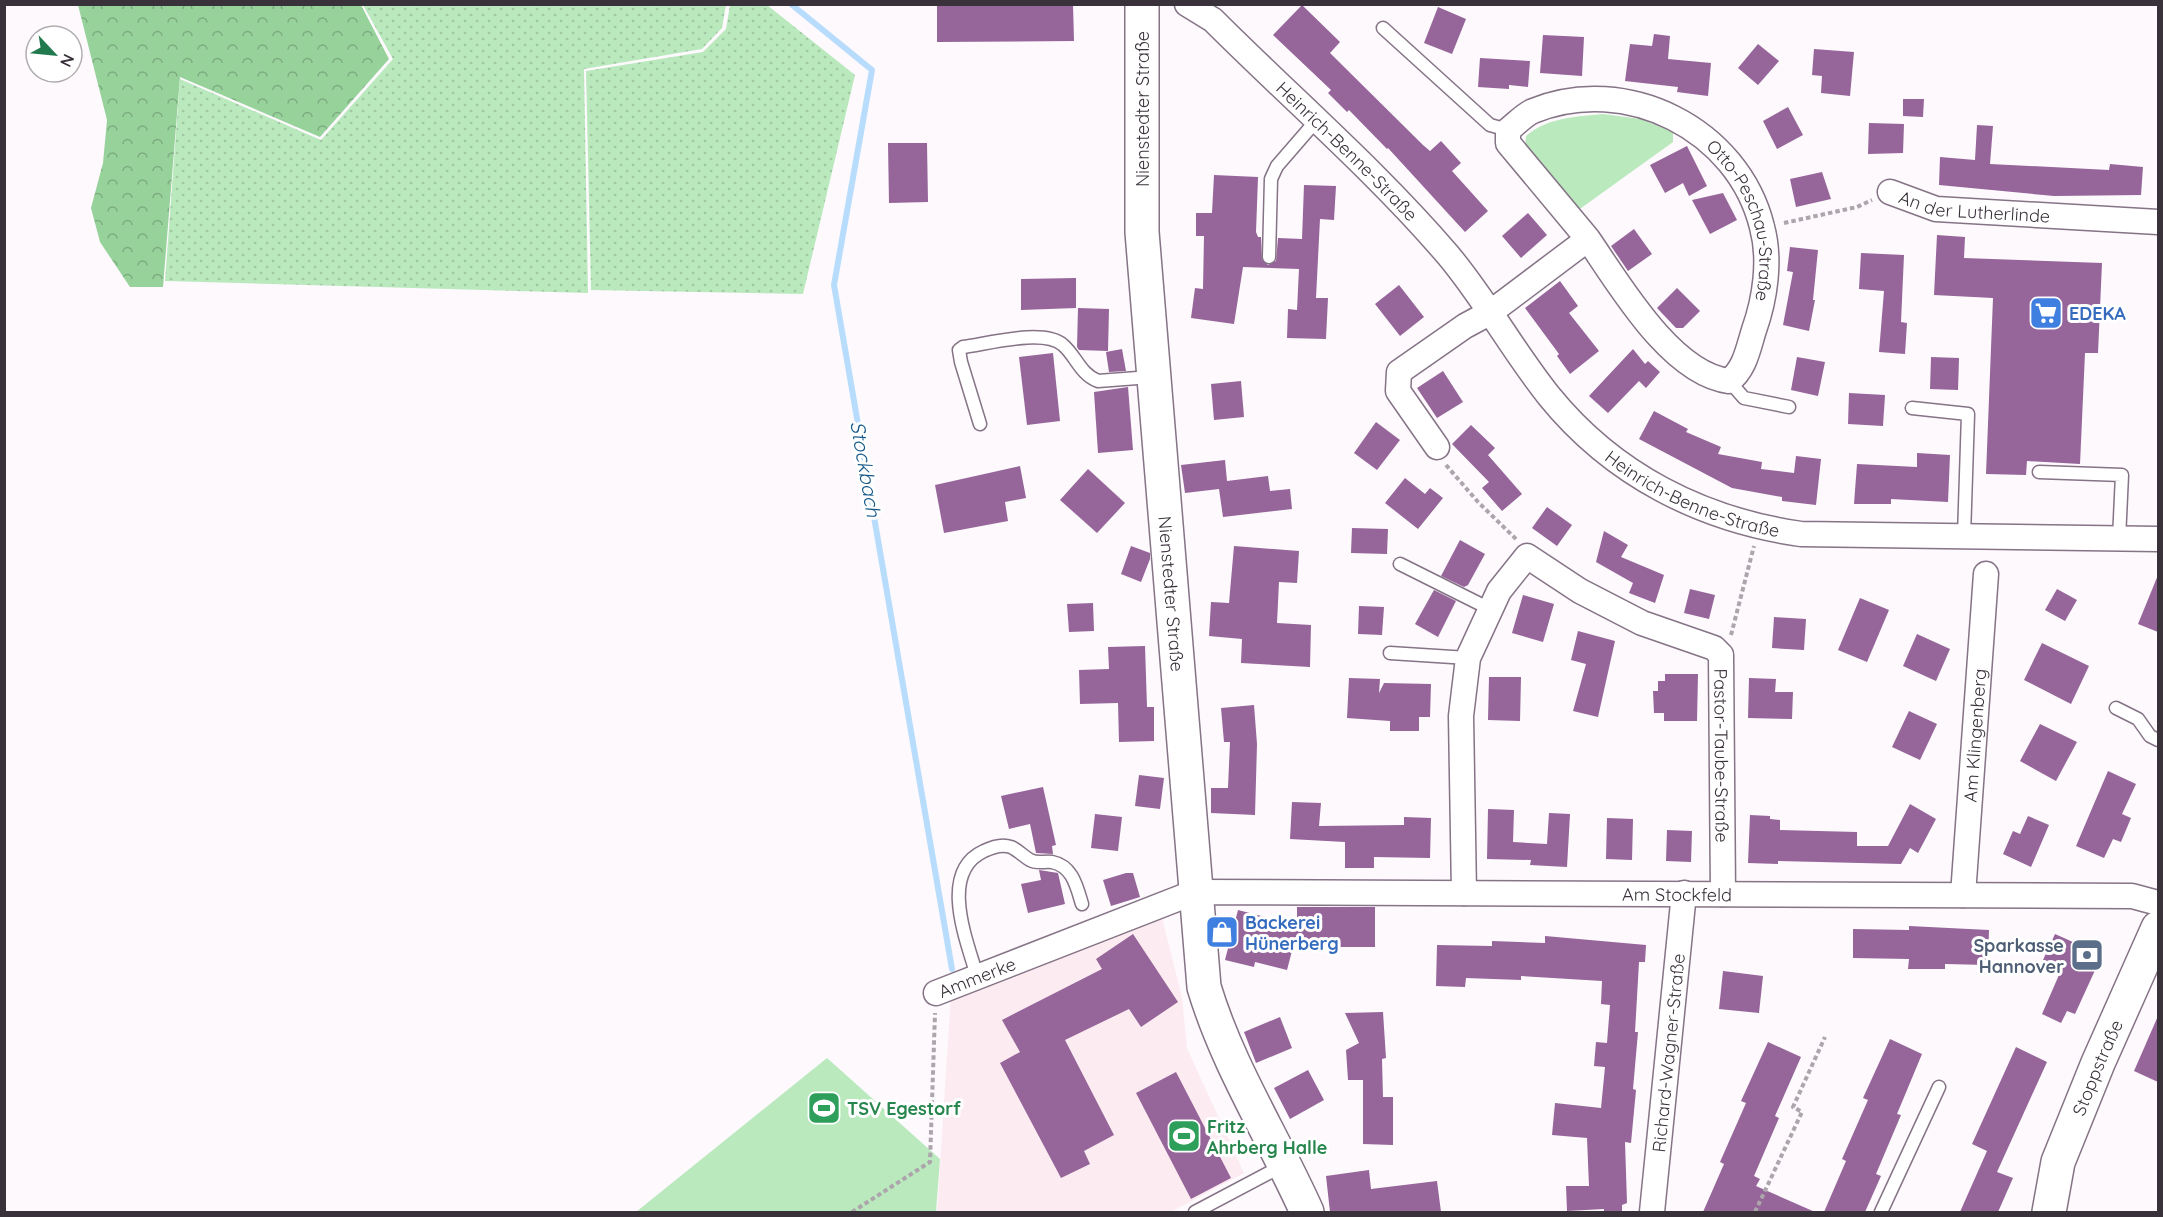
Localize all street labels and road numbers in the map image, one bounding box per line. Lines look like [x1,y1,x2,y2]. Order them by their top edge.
street label: Nienstedter Straße [1131,31,1154,187]
street label: Heinrich-Benne-Straße [1272,76,1423,225]
street label: Otto-Peschau-Straße [1702,134,1778,303]
street label: An der Lutherlinde [1896,185,2051,227]
street label: Heinrich-Benne-Straße [1601,445,1782,542]
street label: Nienstedter Straße [1154,515,1190,673]
street label: Pastor-Taube-Straße [1710,668,1734,843]
street label: Am Klingenberg [1958,668,1991,803]
street label: Am Stockfeld [1622,882,1732,906]
street label: Ammerke [935,952,1019,1002]
street label: Richard-Wagner-Straße [1647,952,1689,1153]
street label: Stoppstraße [2066,1016,2127,1119]

